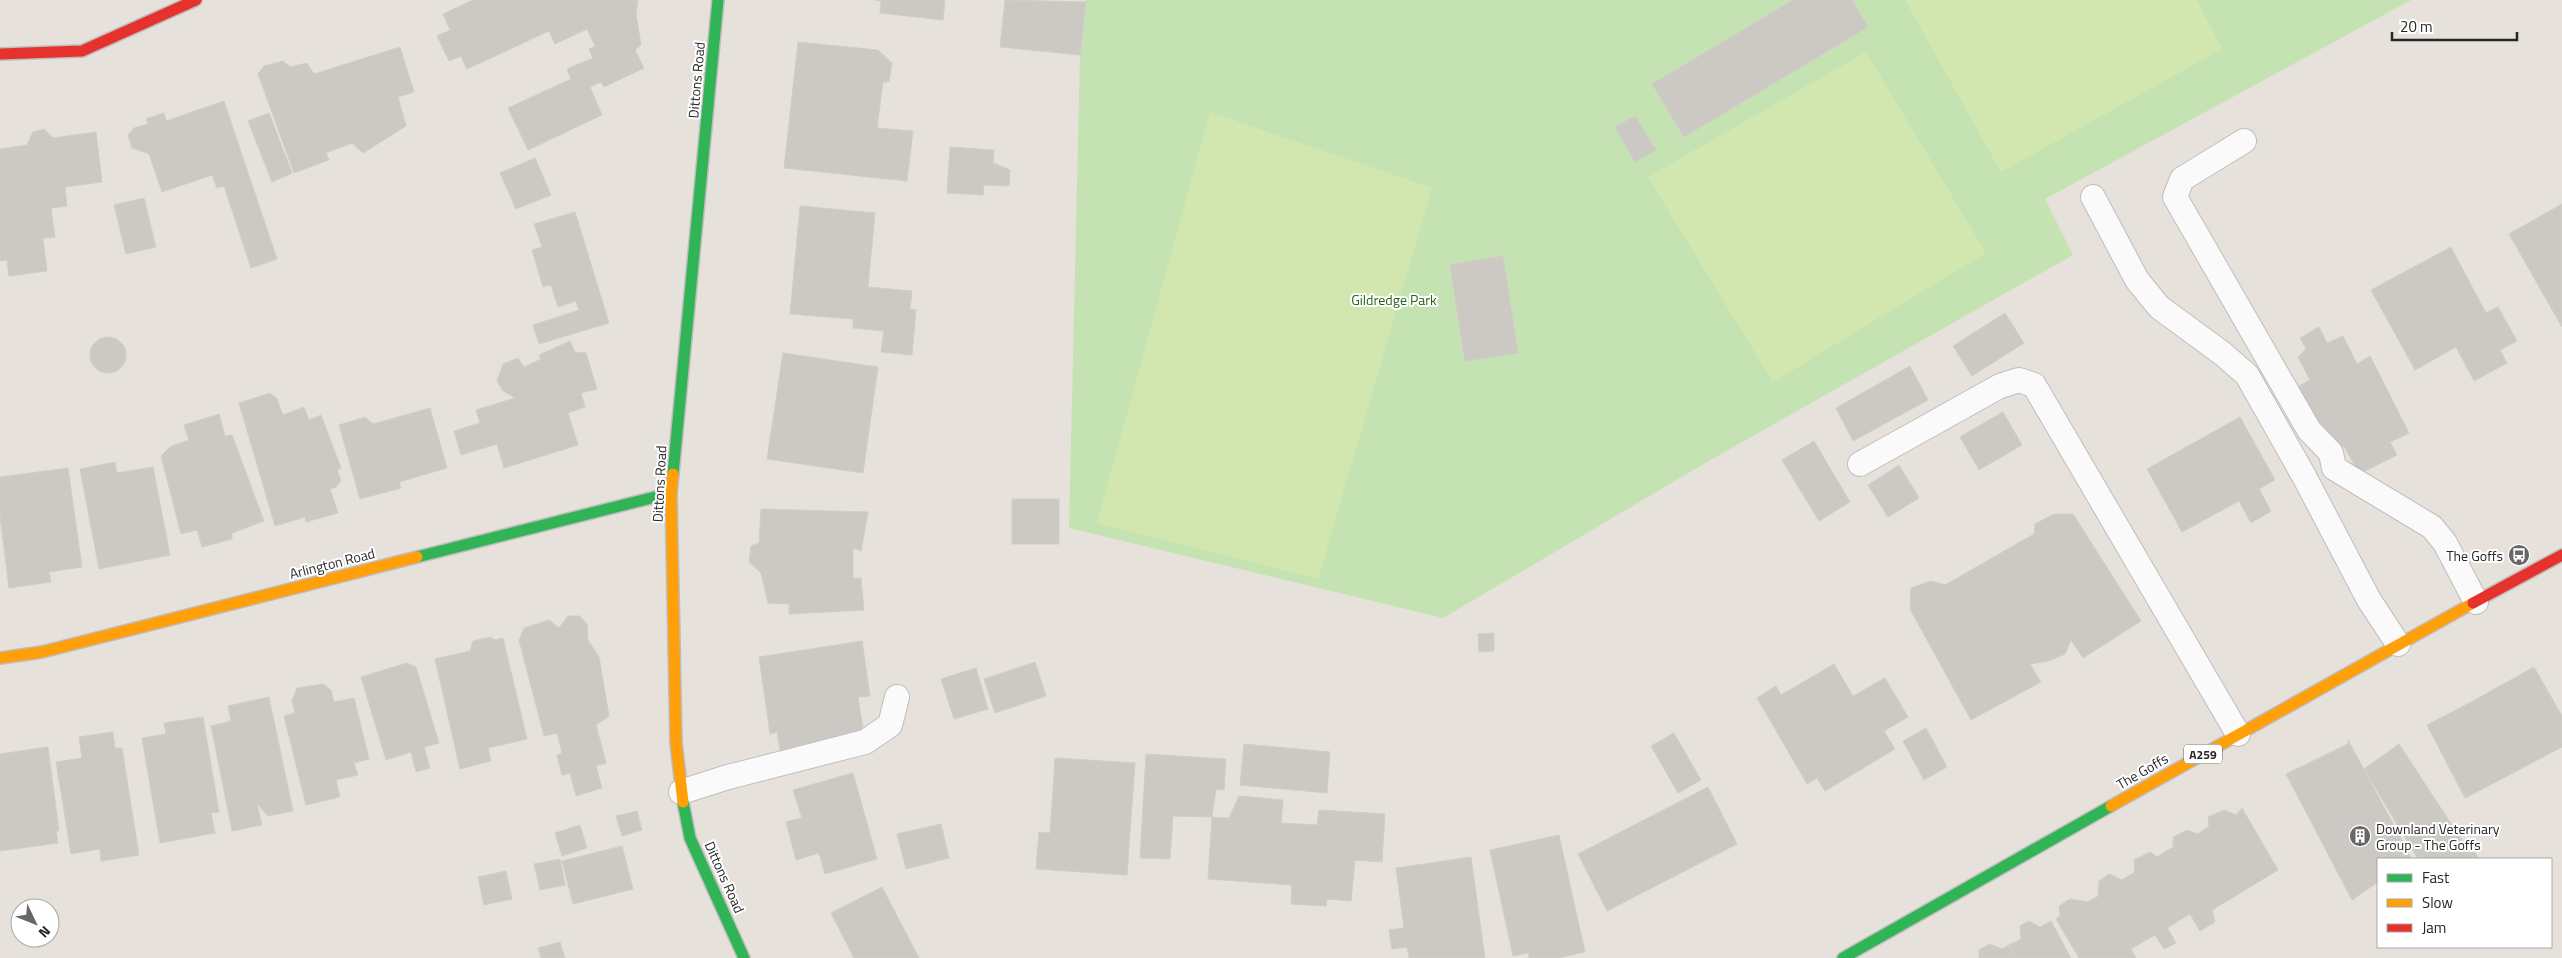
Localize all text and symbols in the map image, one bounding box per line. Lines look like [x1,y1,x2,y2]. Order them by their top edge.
scale bar [2392,10,2517,42]
text: 20 m [2400,15,2433,38]
street label: Dittons Road [682,41,710,119]
park label: Gildredge Park [1351,289,1437,310]
street label: Dittons Road [647,445,671,523]
street label: Arlington Road [287,542,377,584]
bus stop icon: The Goffs [2507,543,2531,567]
place label: The Goffs [2446,545,2503,566]
road number: A259 [2184,744,2222,764]
street label: The Goffs [2112,748,2172,794]
place label: Downland Veterinary Group - The Goffs [2376,818,2500,855]
building icon: Downland Veterinary Group - The Goffs [2348,824,2372,848]
street label: Dittons Road [700,838,750,916]
legend [2377,858,2552,948]
text: Fast [2422,866,2450,889]
text: Slow [2422,891,2453,914]
north arrow [10,898,60,948]
text: Jam [2422,916,2446,939]
text: N [34,921,56,943]

